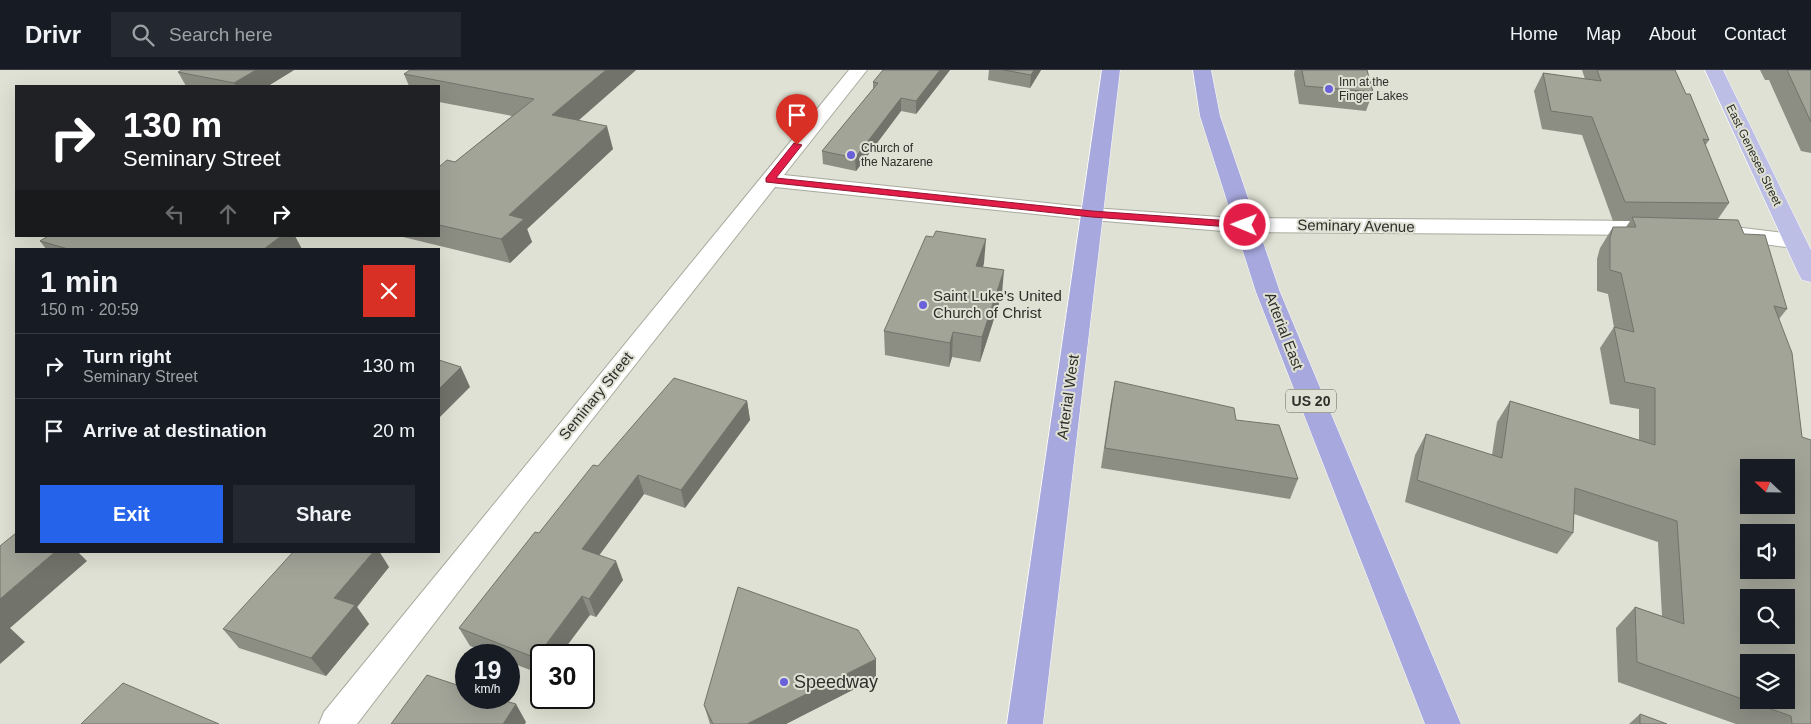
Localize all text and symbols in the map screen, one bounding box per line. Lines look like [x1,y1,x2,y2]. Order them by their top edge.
search box [111,12,461,57]
text: Drivr [25,21,81,48]
icon: search [129,21,157,49]
text: Search here [169,24,273,45]
text: Home [1510,24,1558,44]
text: Map [1586,24,1621,44]
text: About [1649,24,1696,44]
text: Contact [1724,24,1786,44]
place label: Inn at the Finger Lakes [1339,75,1408,103]
marker: Inn at the Finger Lakes [1323,83,1335,95]
pin [776,94,818,145]
icon: arrive [783,101,811,129]
street label: East Genesee Street [1723,102,1785,209]
icon: right [40,105,105,170]
text: 130 m [123,105,222,144]
place label: Church of the Nazarene [861,141,933,169]
text: Seminary Street [123,146,281,171]
marker: Church of the Nazarene [845,149,857,161]
position arrow [1218,198,1270,250]
icon: left [161,200,189,228]
icon: ahead [214,200,242,228]
icon: right [267,200,295,228]
street label: Seminary Avenue [1297,216,1415,235]
text: 1 min [40,265,118,298]
button: close [363,265,415,317]
place label: Saint Luke's United Church of Christ [933,287,1062,321]
street label: Arterial East [1262,290,1307,373]
marker: Saint Luke's United Church of Christ [917,299,929,311]
text: 150 m · 20:59 [40,301,139,318]
text: Turn right [83,346,171,367]
street label: Seminary Street [555,348,637,443]
icon: right [40,352,68,380]
street label: Arterial West [1053,353,1082,440]
text: 130 m [362,355,415,376]
text: Seminary Street [83,368,198,385]
road number: US 20 [1286,390,1336,412]
icon: arrive [40,417,68,445]
text: Arrive at destination [83,420,267,441]
text: 20 m [373,420,415,441]
north arrow [1740,459,1795,514]
map controls [1740,459,1795,709]
button: Exit [40,485,223,543]
button: Share [233,485,415,543]
button: sound [1740,524,1795,579]
button: search [1740,589,1795,644]
speed limit sign: 30 [530,644,595,709]
button: layers [1740,654,1795,709]
text: 19 [474,656,501,684]
place label: Speedway [794,672,878,692]
marker: Speedway [778,676,790,688]
text: km/h [474,682,501,696]

